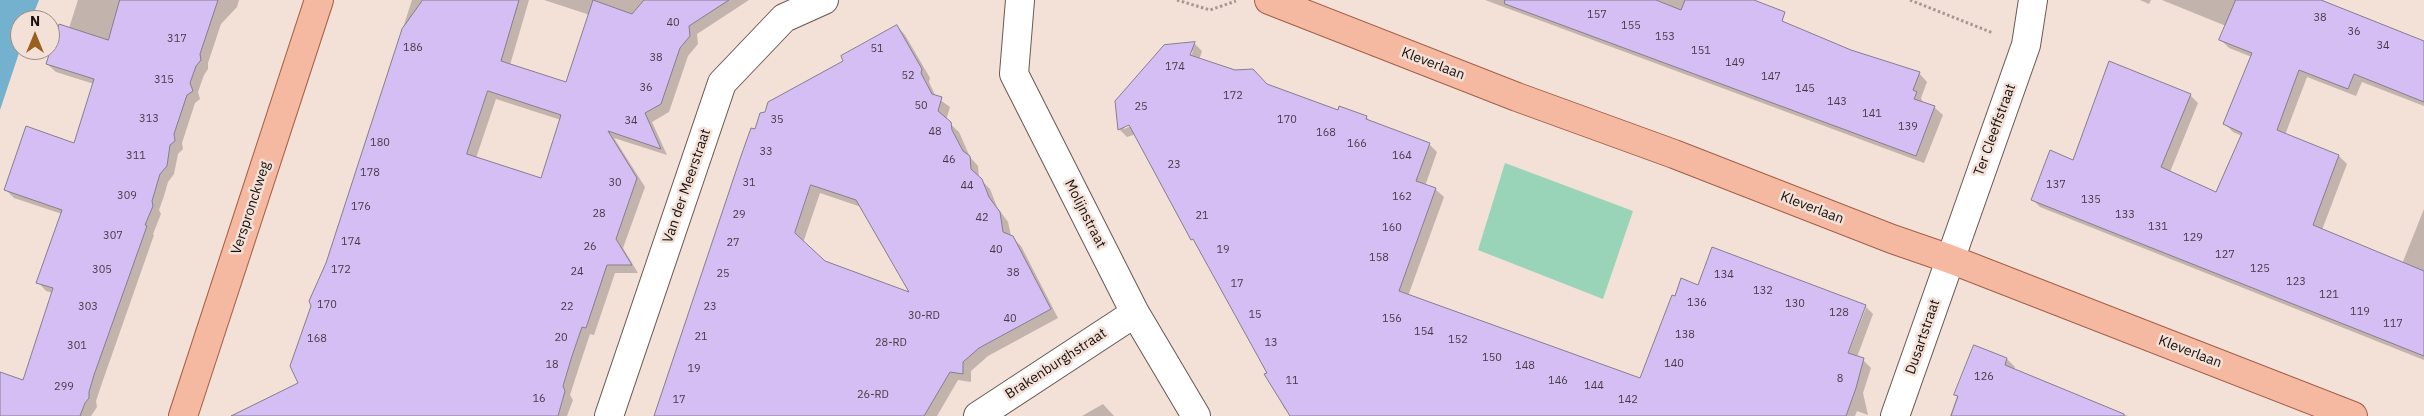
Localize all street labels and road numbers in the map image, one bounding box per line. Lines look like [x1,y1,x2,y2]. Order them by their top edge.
street label: Kleverlaan [1399,44,1467,84]
street label: Ter Cleeffstraat [1971,82,2019,178]
street label: Van der Meerstraat [660,127,714,245]
street label: Verspronckweg [228,159,274,257]
street label: Molijnstraat [1061,177,1109,251]
street label: Kleverlaan [1778,188,1846,228]
street label: Dusartstraat [1902,297,1944,377]
street label: Brakenburghstraat [1002,325,1110,403]
street label: Kleverlaan [2156,332,2224,372]

